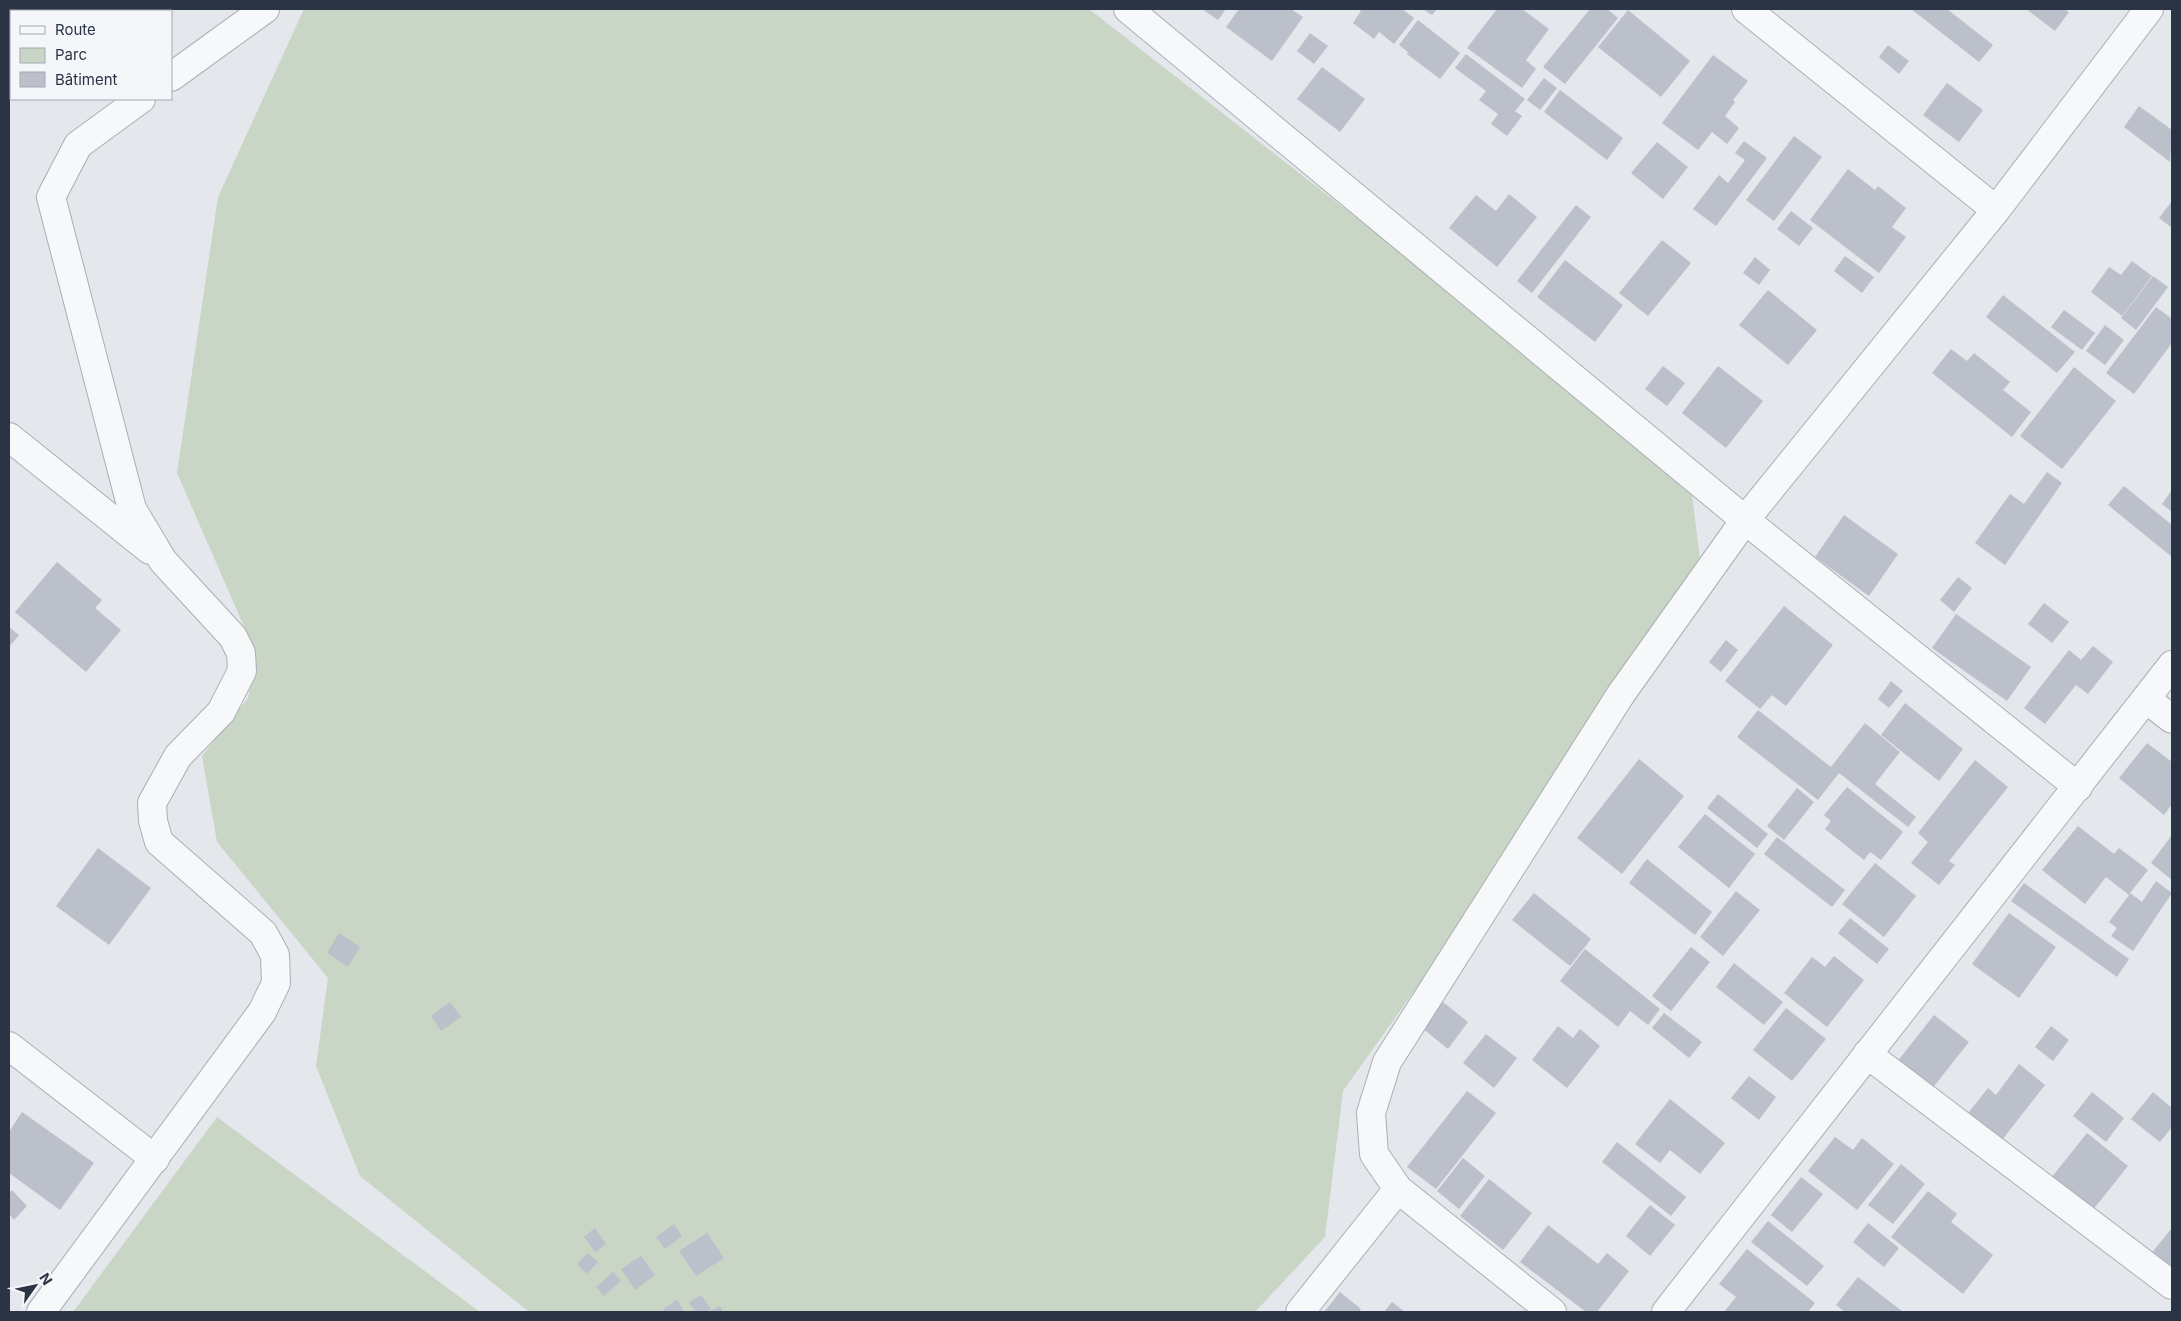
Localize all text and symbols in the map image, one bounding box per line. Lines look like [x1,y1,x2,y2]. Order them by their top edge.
legend [10,10,172,100]
text: Route [55,20,96,39]
text: Parc [55,45,87,64]
text: Bâtiment [55,70,118,89]
north arrow [10,1261,60,1311]
text: N [36,1270,56,1288]

